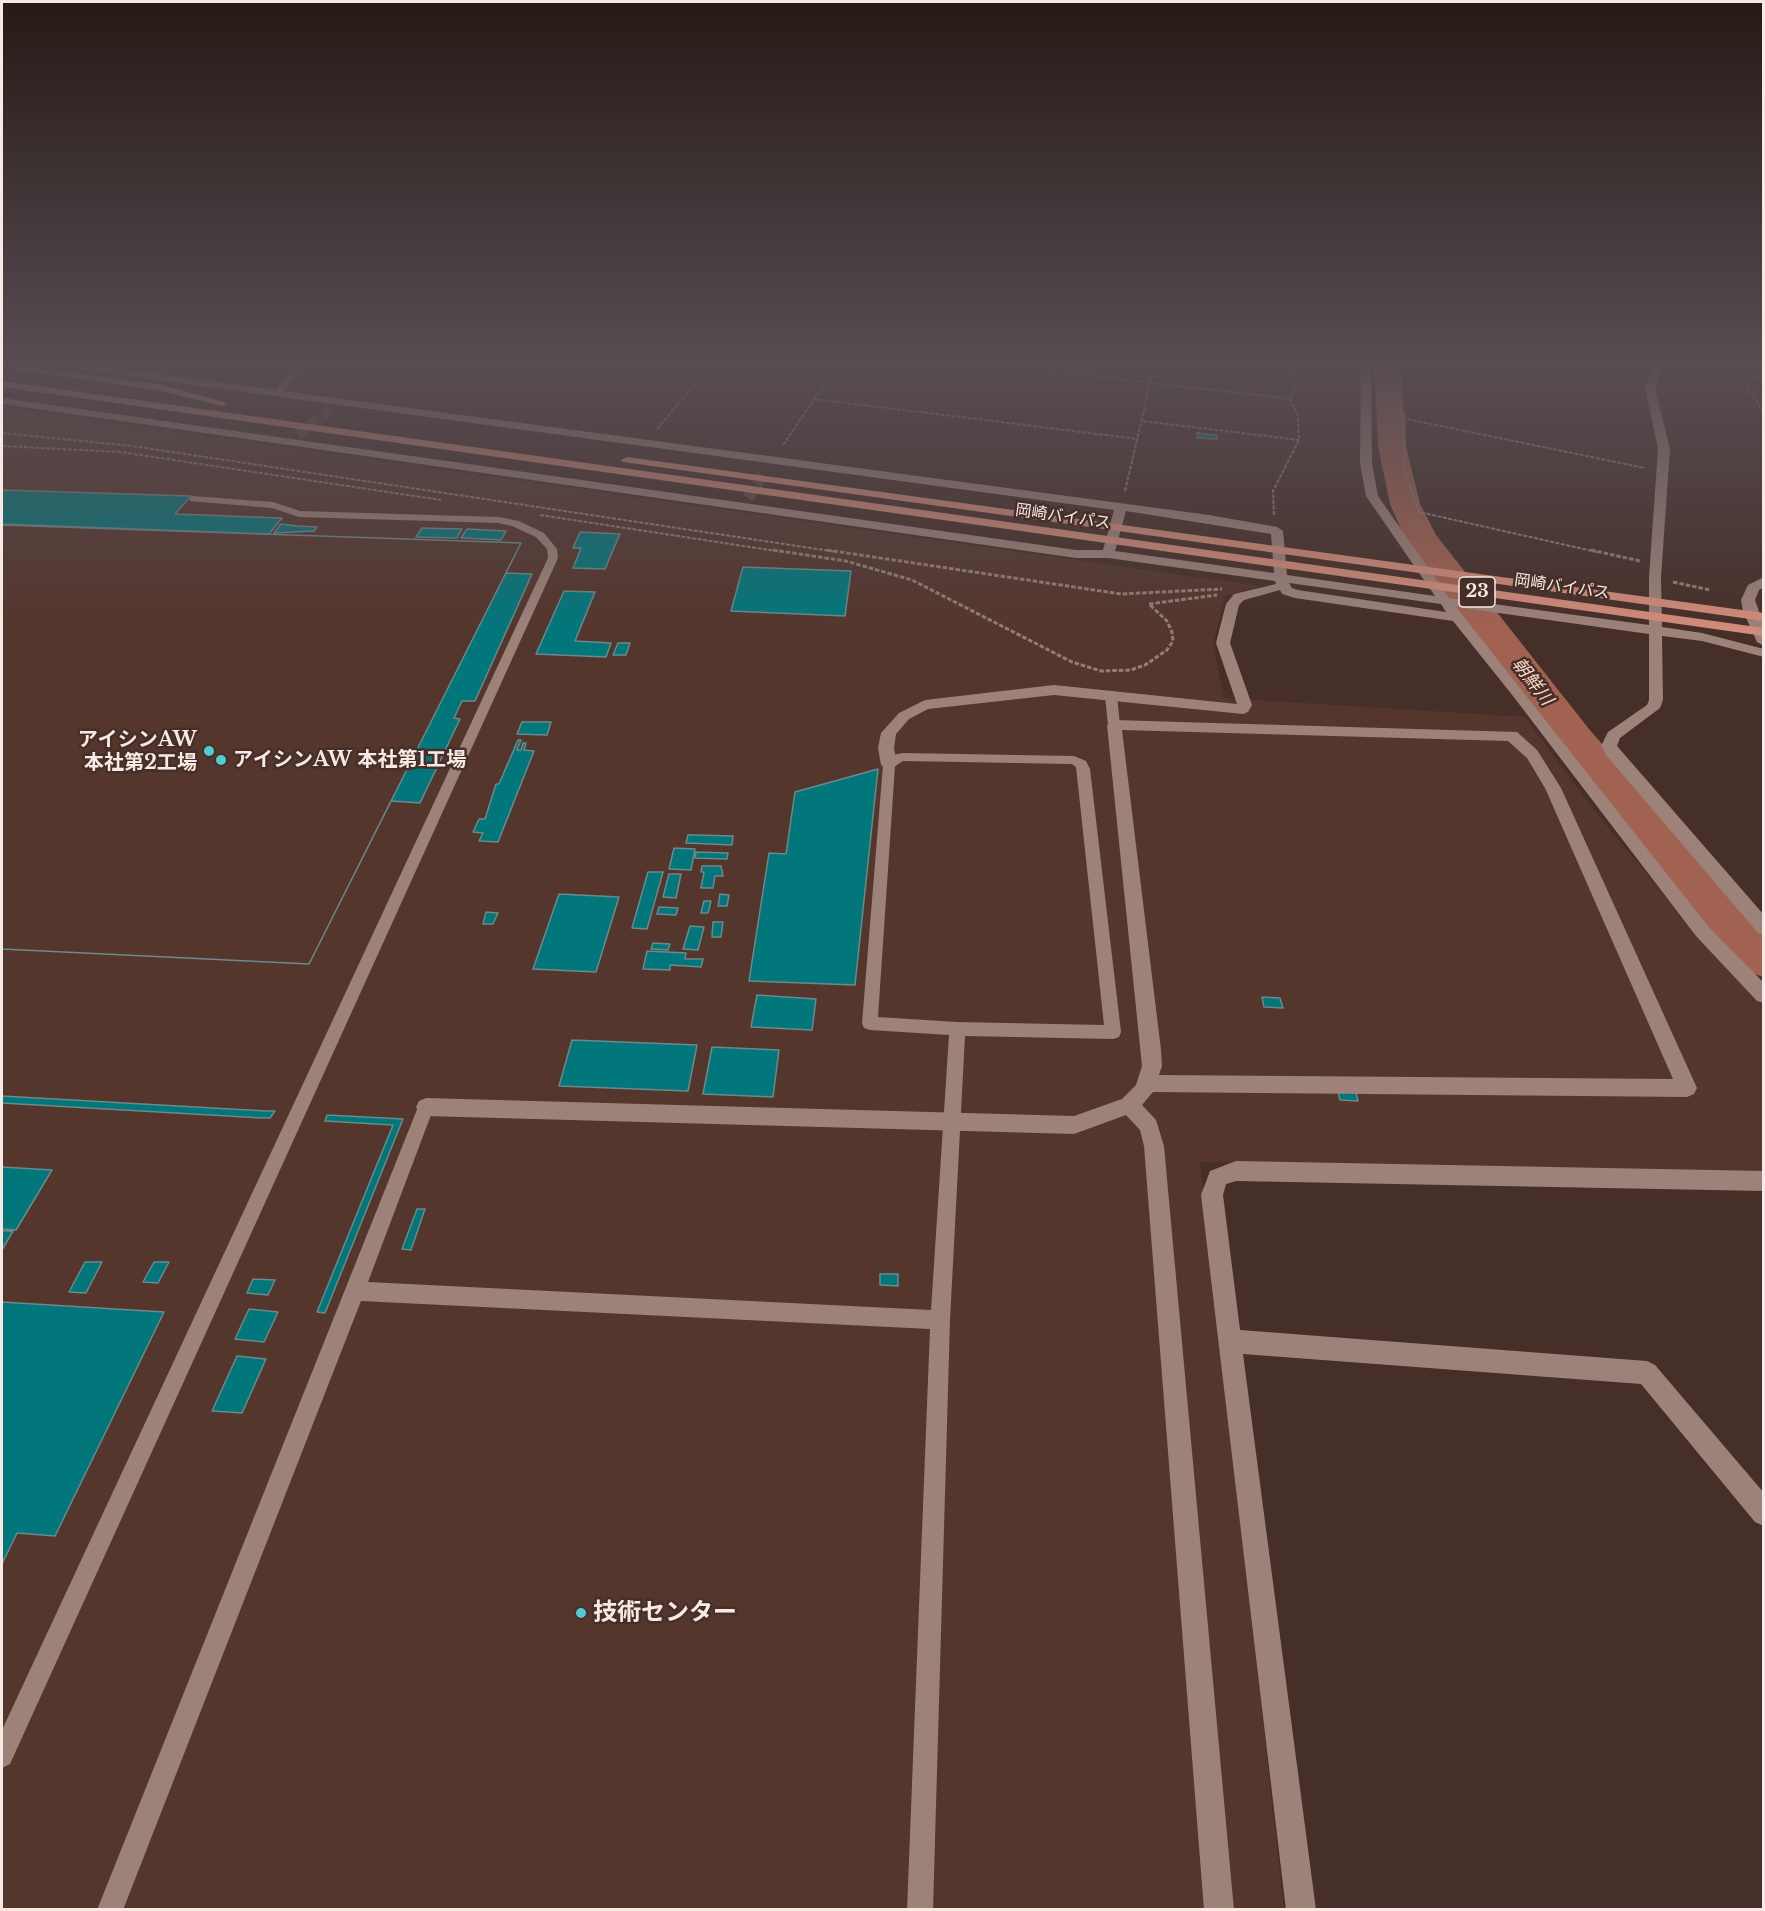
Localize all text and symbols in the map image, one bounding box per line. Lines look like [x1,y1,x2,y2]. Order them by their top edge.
street label: 岡崎バイパス [1014,501,1112,533]
street label: 岡崎バイパス [1513,571,1611,603]
road number: 23 [1459,577,1495,607]
water label: 朝鮮川 [1507,654,1557,710]
place label: アイシンAW 本社第2工場 [78,728,197,775]
marker: アイシンAW 本社第2工場 [202,744,216,758]
place label: アイシンAW 本社第1工場 [233,748,466,772]
marker: アイシンAW 本社第1工場 [214,753,228,767]
place label: 技術センター [593,1599,737,1627]
marker: 技術センター [574,1606,588,1620]

